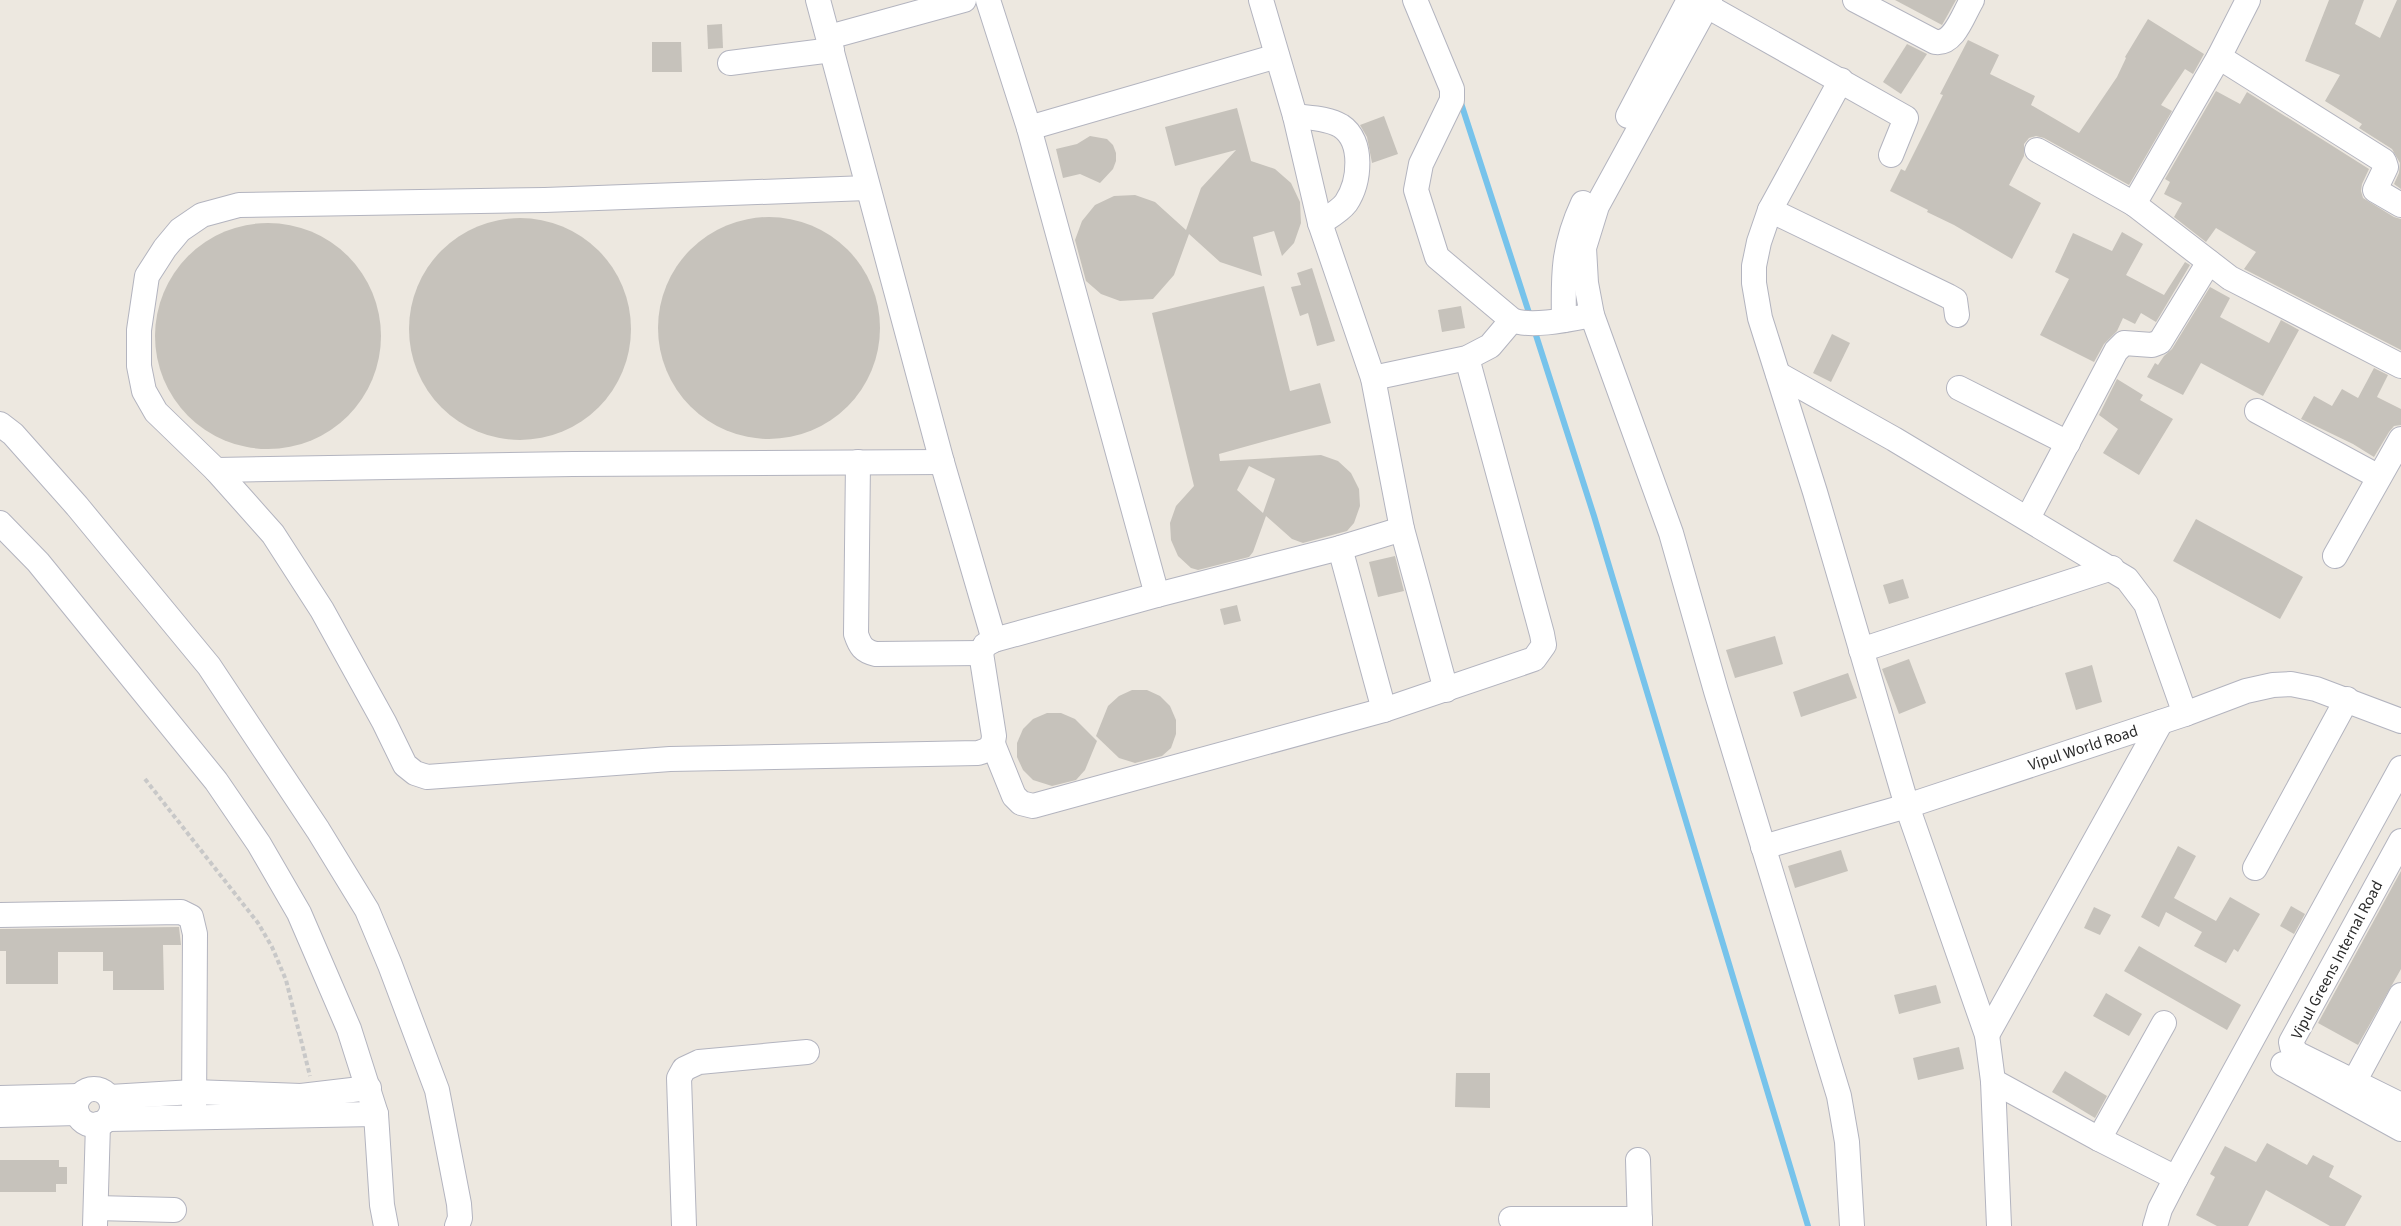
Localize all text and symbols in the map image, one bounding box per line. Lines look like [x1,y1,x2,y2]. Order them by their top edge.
street label: Vipul World Road [2025,720,2141,776]
street label: Vipul Greens Internal Road [2286,877,2388,1043]

